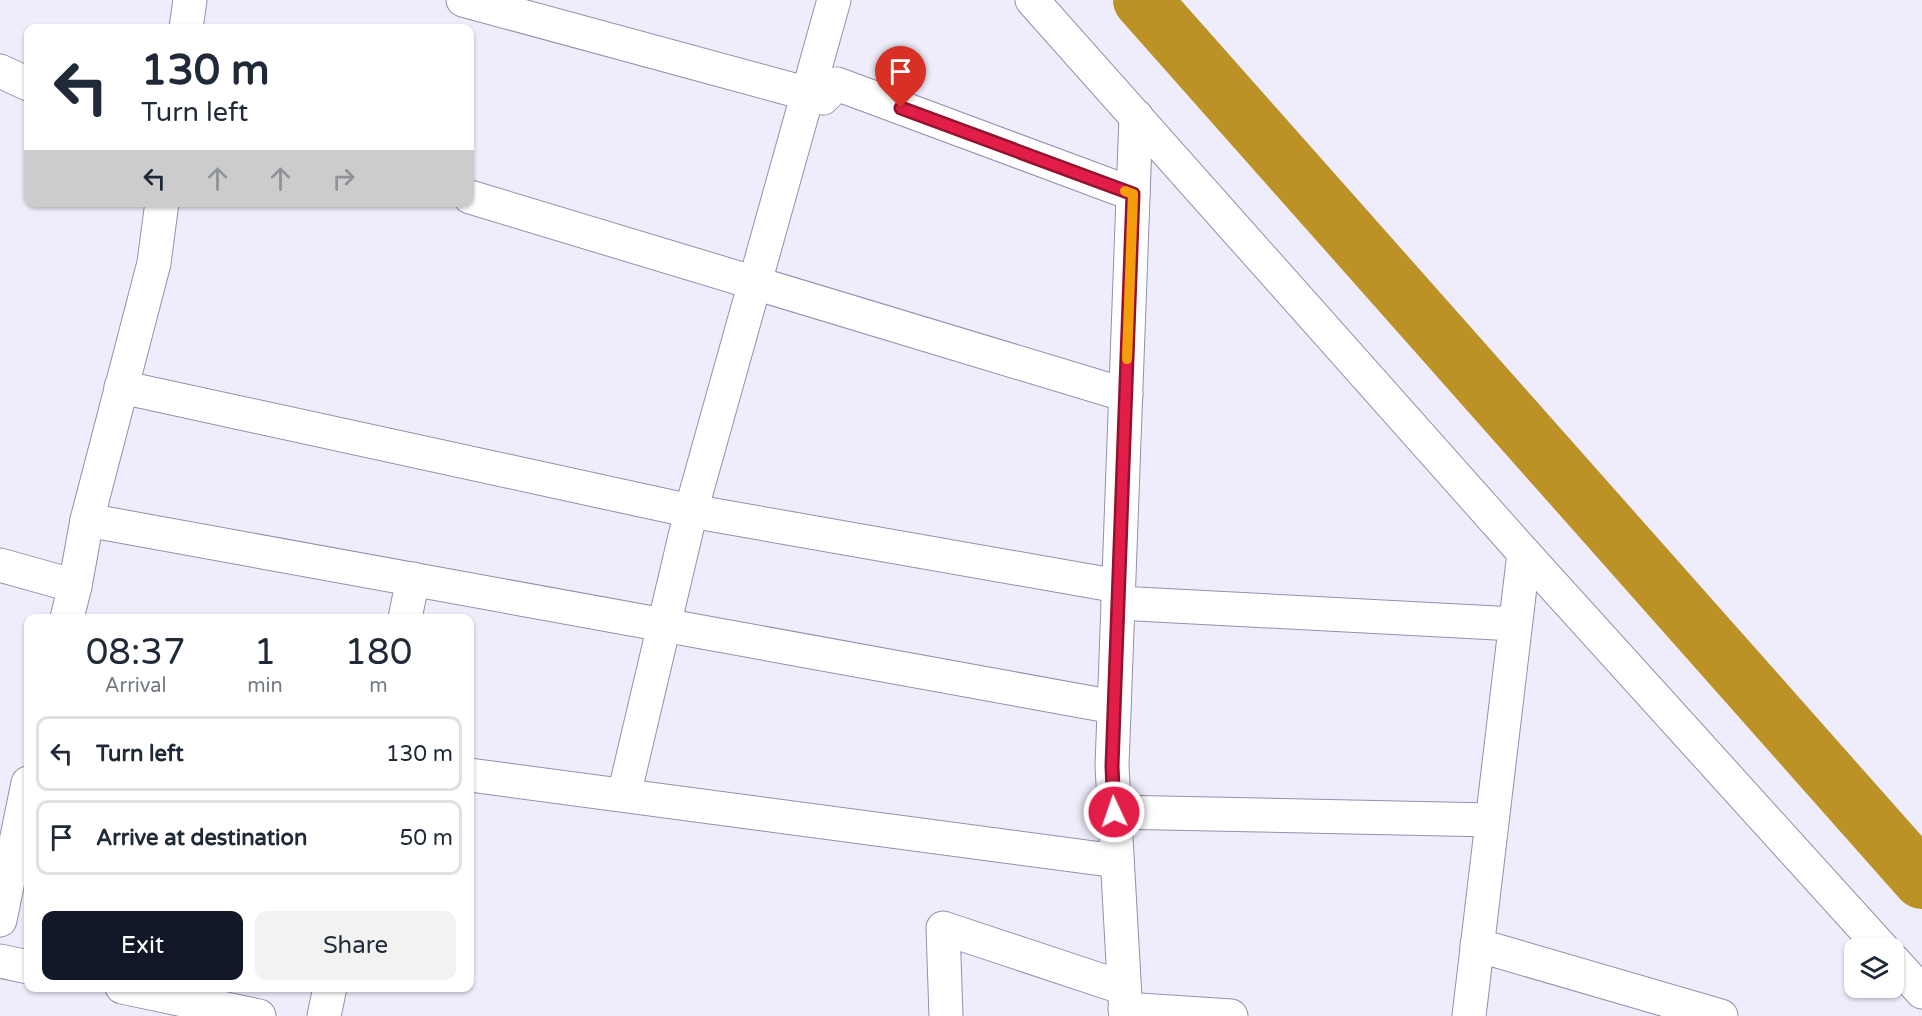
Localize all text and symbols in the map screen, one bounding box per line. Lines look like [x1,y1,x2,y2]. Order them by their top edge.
text: 130 m [141,45,270,96]
pin [875,46,926,108]
icon: left [42,48,120,126]
icon: arrive [884,55,917,88]
text: Turn left [141,96,248,129]
icon: left [138,162,171,195]
icon: ahead [201,162,234,195]
icon: ahead [264,162,297,195]
icon: right [327,162,360,195]
text: 08:37 [86,631,186,674]
text: 1 [254,631,276,674]
text: 180 [344,631,412,674]
text: Arrival [105,674,167,698]
text: min [247,674,283,698]
text: m [369,674,388,698]
icon: left [45,737,78,770]
text: Turn left [96,741,184,767]
text: 130 m [386,741,453,767]
position arrow [1082,780,1146,844]
icon: arrive [45,821,78,854]
text: Arrive at destination [96,825,307,851]
text: 50 m [399,825,453,851]
button: Exit [42,911,243,980]
button: Share [255,911,456,980]
map controls [1844,938,1904,998]
button: layers [1844,938,1904,998]

